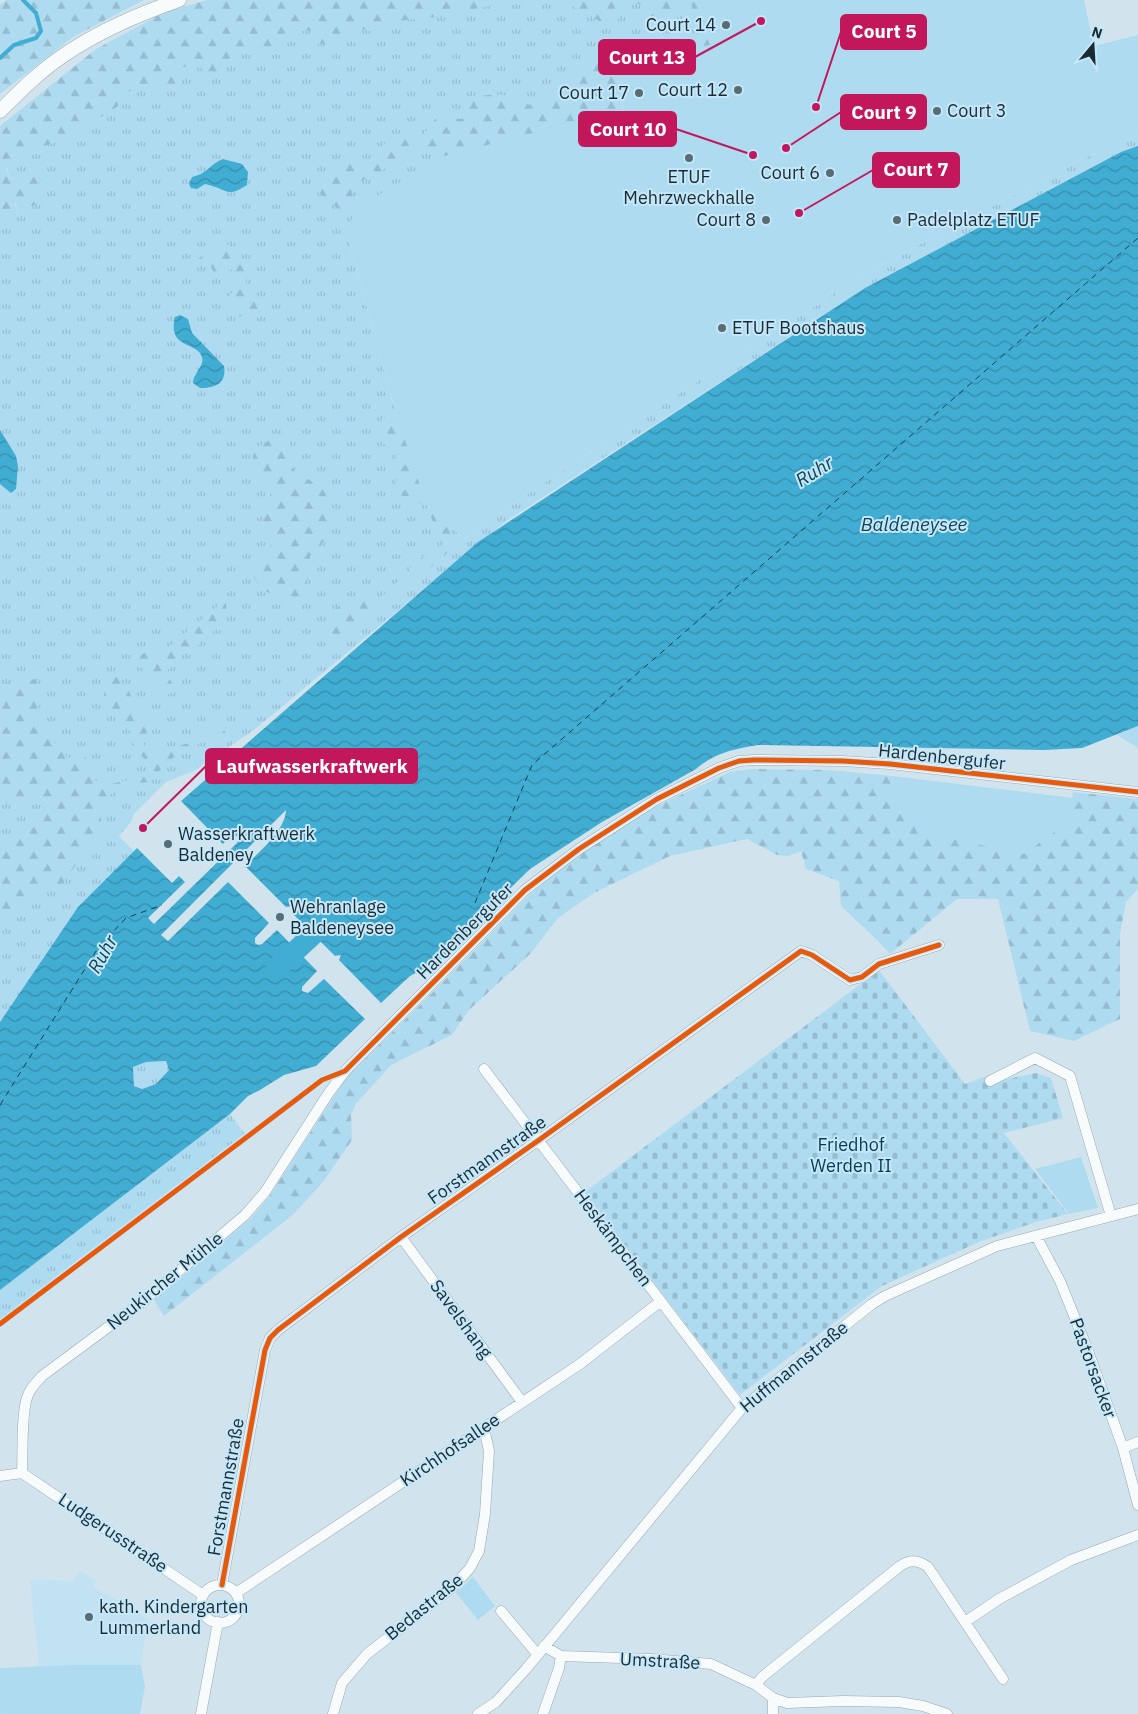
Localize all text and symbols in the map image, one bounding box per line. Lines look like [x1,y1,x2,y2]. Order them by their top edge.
place label: Court 14 [646,13,716,36]
callout: Court 5 [841,15,926,49]
marker: Court 14 [720,19,732,31]
text: Court 5 [851,19,917,43]
north arrow [1068,20,1118,70]
text: N [1089,23,1105,43]
callout: Court 13 [599,40,695,74]
text: Court 13 [609,45,685,69]
place label: Court 12 [658,78,728,101]
place label: Court 17 [559,81,629,104]
marker: Court 12 [732,84,744,96]
marker: Court 17 [633,87,645,99]
callout: Court 9 [841,95,926,129]
place label: Court 3 [947,99,1007,122]
text: Court 9 [851,100,917,124]
marker: Court 3 [931,105,943,117]
callout: Court 10 [579,112,676,146]
text: Court 10 [590,117,666,141]
marker: ETUF Mehrzweckhalle [683,152,695,164]
callout: Court 7 [873,153,959,187]
text: Court 7 [883,157,949,181]
place label: Court 6 [760,161,820,184]
place label: ETUF Mehrzweckhalle [623,165,755,209]
marker: Court 6 [824,167,836,179]
place label: Court 8 [696,208,756,231]
place label: Padelplatz ETUF [907,208,1039,231]
marker: Court 8 [760,214,772,226]
marker: Padelplatz ETUF [891,214,903,226]
place label: ETUF Bootshaus [732,316,865,339]
marker: ETUF Bootshaus [716,322,728,334]
water label: Ruhr [791,450,838,492]
water label: Baldeneysee [861,512,968,536]
street label: Hardenbergufer [877,738,1007,775]
callout: Laufwasserkraftwerk [206,749,417,783]
text: Laufwasserkraftwerk [216,754,408,778]
place label: Wasserkraftwerk Baldeney [178,822,315,866]
marker: Wasserkraftwerk Baldeney [162,838,174,850]
street label: Hardenbergufer [411,877,518,984]
place label: Wehranlage Baldeneysee [290,895,394,939]
marker: Wehranlage Baldeneysee [274,911,286,923]
water label: Ruhr [82,930,123,977]
street label: Forstmannstraße [423,1110,551,1209]
park label: Friedhof Werden II [810,1133,892,1177]
street label: Heskämpchen [569,1184,657,1291]
street label: Neukircher Mühle [102,1227,228,1335]
street label: Savelshang [425,1275,498,1363]
street label: Pastorsacker [1065,1315,1122,1421]
street label: Huffmannstraße [735,1316,853,1417]
street label: Kirchhofsallee [395,1408,504,1491]
street label: Forstmannstraße [202,1416,249,1558]
street label: Ludgerusstraße [54,1488,172,1578]
street label: Bedastraße [380,1568,468,1645]
place label: kath. Kindergarten Lummerland [99,1595,248,1639]
marker: kath. Kindergarten Lummerland [83,1611,95,1623]
street label: Umstraße [619,1647,701,1674]

